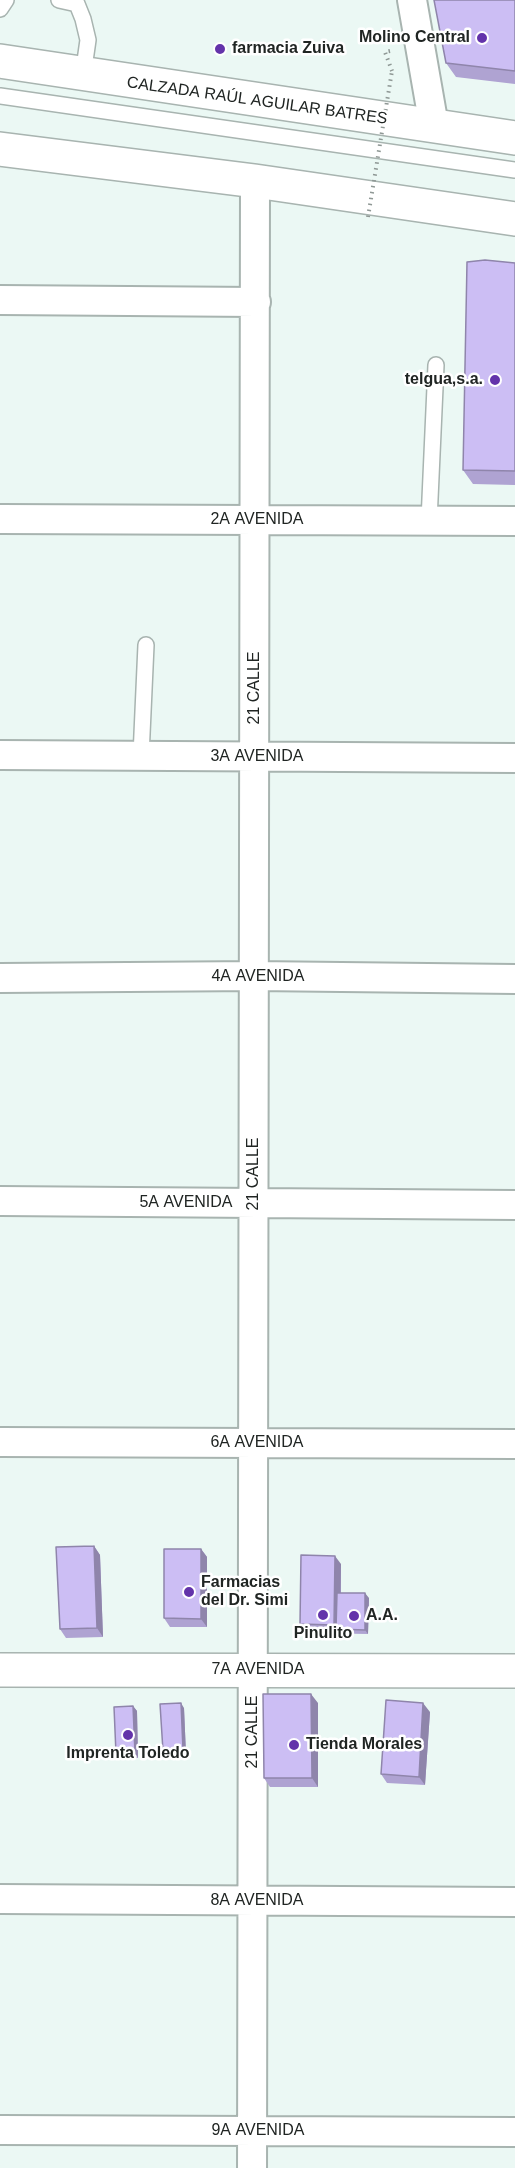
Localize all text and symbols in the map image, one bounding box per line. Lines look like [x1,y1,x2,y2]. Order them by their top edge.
place label: Molino Central [359,28,470,48]
marker: Molino Central [475,31,489,45]
place label: farmacia Zuiva [232,39,344,59]
marker: farmacia Zuiva [213,42,227,56]
street label: CALZADA RAÚL AGUILAR BATRES [126,73,388,129]
place label: telgua,s.a. [405,370,483,390]
marker: telgua,s.a. [488,373,502,387]
street label: 2A AVENIDA [210,510,304,530]
street label: 21 CALLE [245,652,265,724]
street label: 3A AVENIDA [210,747,304,767]
street label: 4A AVENIDA [211,967,305,987]
street label: 21 CALLE [244,1138,264,1210]
street label: 5A AVENIDA [139,1193,233,1213]
street label: 6A AVENIDA [210,1433,304,1453]
place label: Farmacias del Dr. Simi [201,1573,288,1611]
marker: Farmacias del Dr. Simi [182,1585,196,1599]
place label: A.A. [366,1606,398,1626]
marker: Pinulito [316,1608,330,1622]
marker: A.A. [347,1609,361,1623]
place label: Pinulito [294,1624,352,1644]
street label: 7A AVENIDA [211,1660,305,1680]
street label: 21 CALLE [243,1696,263,1768]
marker: Imprenta Toledo [121,1728,135,1742]
place label: Tienda Morales [306,1735,422,1755]
marker: Tienda Morales [287,1738,301,1752]
place label: Imprenta Toledo [66,1744,190,1764]
street label: 8A AVENIDA [210,1891,304,1911]
street label: 9A AVENIDA [211,2121,305,2141]

